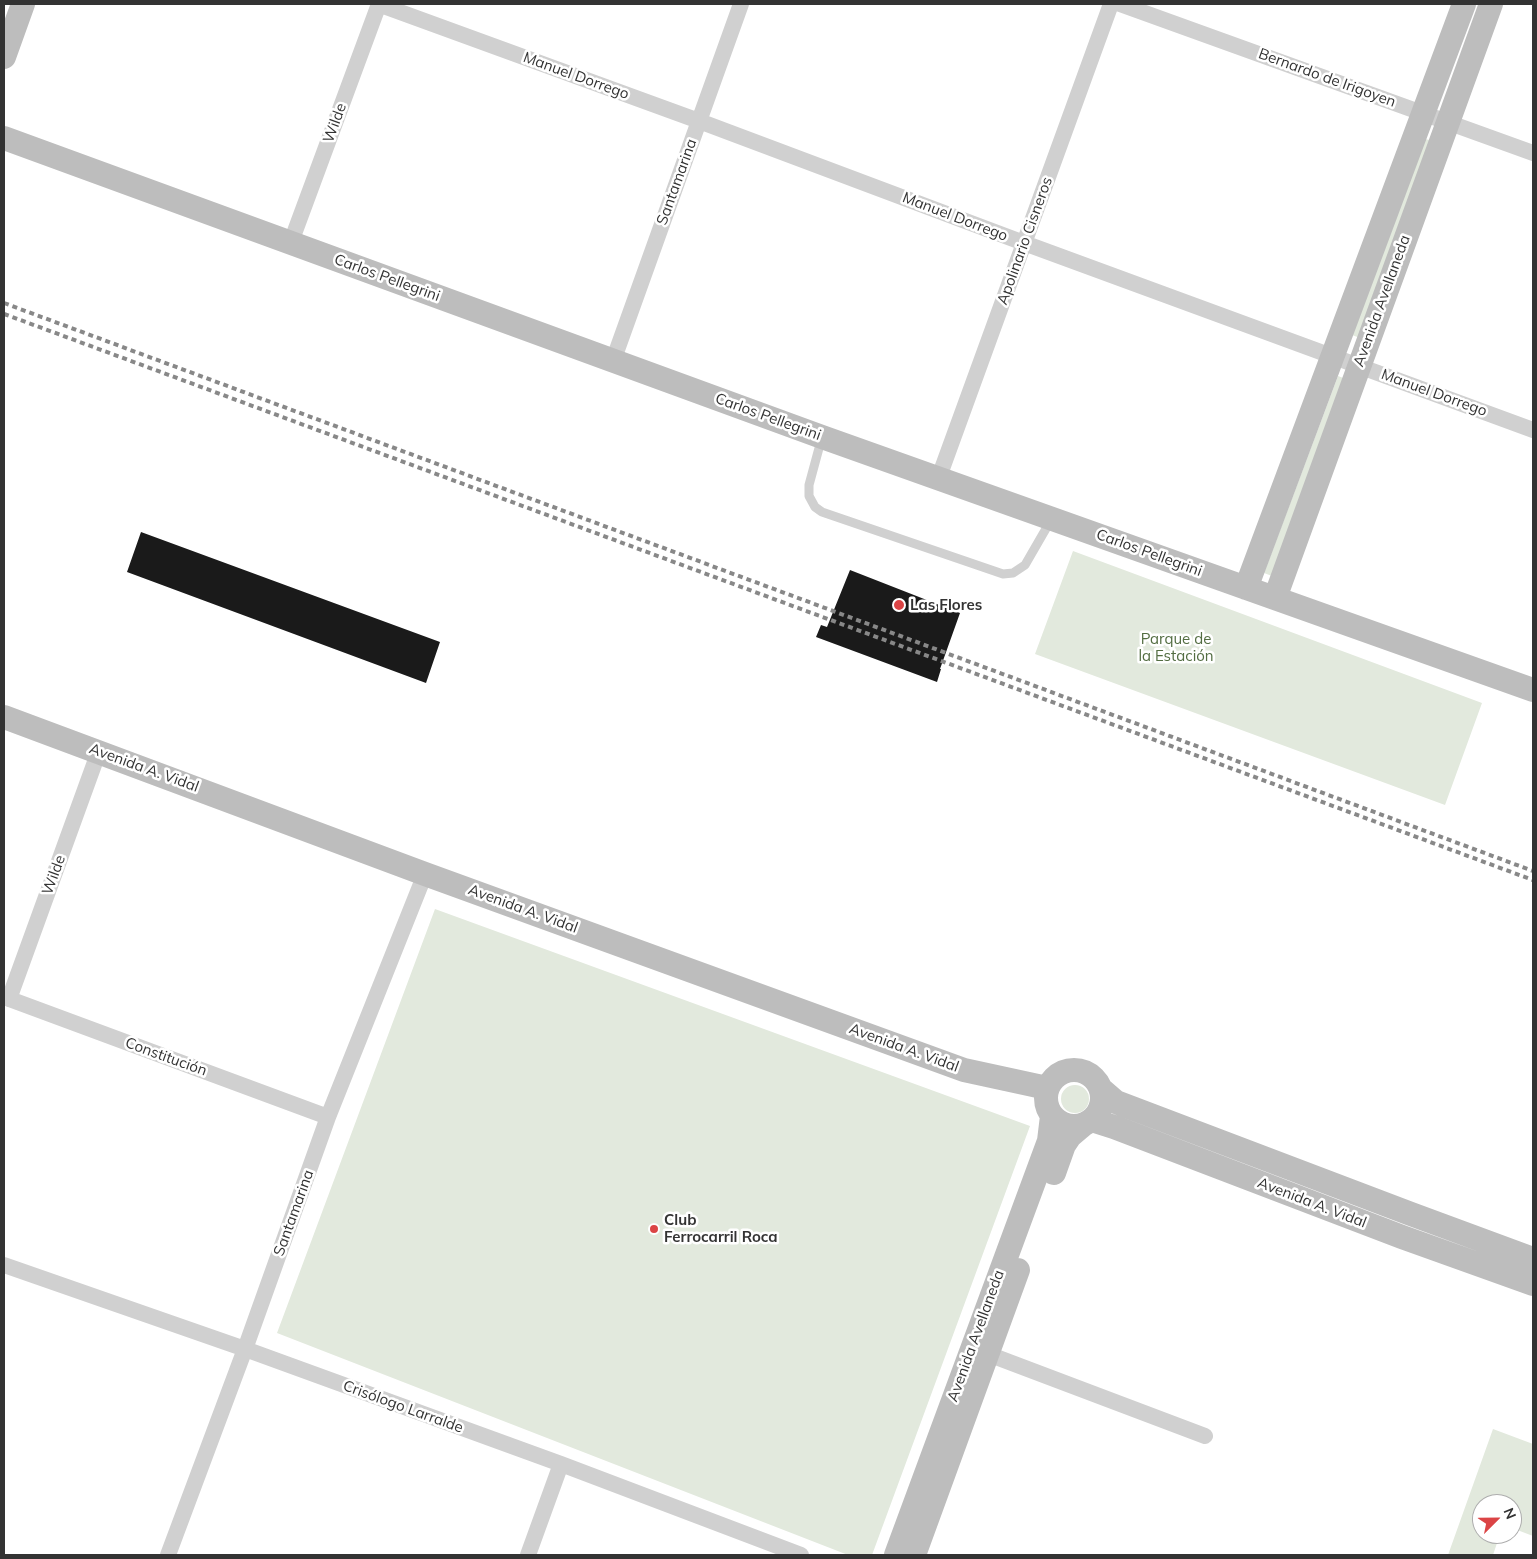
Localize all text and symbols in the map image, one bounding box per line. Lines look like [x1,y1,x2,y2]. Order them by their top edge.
street label: Bernardo de Irigoyen [1256,45,1398,111]
street label: Manuel Dorrego [521,49,631,103]
street label: Wilde [320,101,350,145]
street label: Santamarina [653,136,701,228]
street label: Apolinario Cisneros [994,175,1056,307]
street label: Manuel Dorrego [900,189,1010,245]
street label: Avenida Avellaneda [1350,233,1414,369]
street label: Carlos Pellegrini [332,251,442,305]
street label: Manuel Dorrego [1379,366,1489,420]
street label: Carlos Pellegrini [713,390,823,444]
street label: Carlos Pellegrini [1094,526,1204,580]
place label: Las Flores [910,596,982,614]
marker: Las Flores [892,598,906,612]
park label: Parque de la Estación [1138,630,1214,665]
street label: Avenida A. Vidal [87,740,201,796]
street label: Wilde [39,853,69,897]
street label: Avenida A. Vidal [466,881,580,937]
street label: Avenida A. Vidal [847,1020,961,1076]
street label: Constitución [123,1034,209,1080]
street label: Santamarina [270,1167,318,1259]
street label: Avenida A. Vidal [1255,1174,1369,1232]
place label: Club Ferrocarril Roca [664,1211,778,1246]
marker: Club Ferrocarril Roca [648,1223,660,1235]
street label: Avenida Avellaneda [944,1268,1008,1404]
street label: Crisólogo Larralde [340,1377,466,1437]
north arrow [1472,1494,1522,1544]
text: N [1500,1505,1520,1522]

